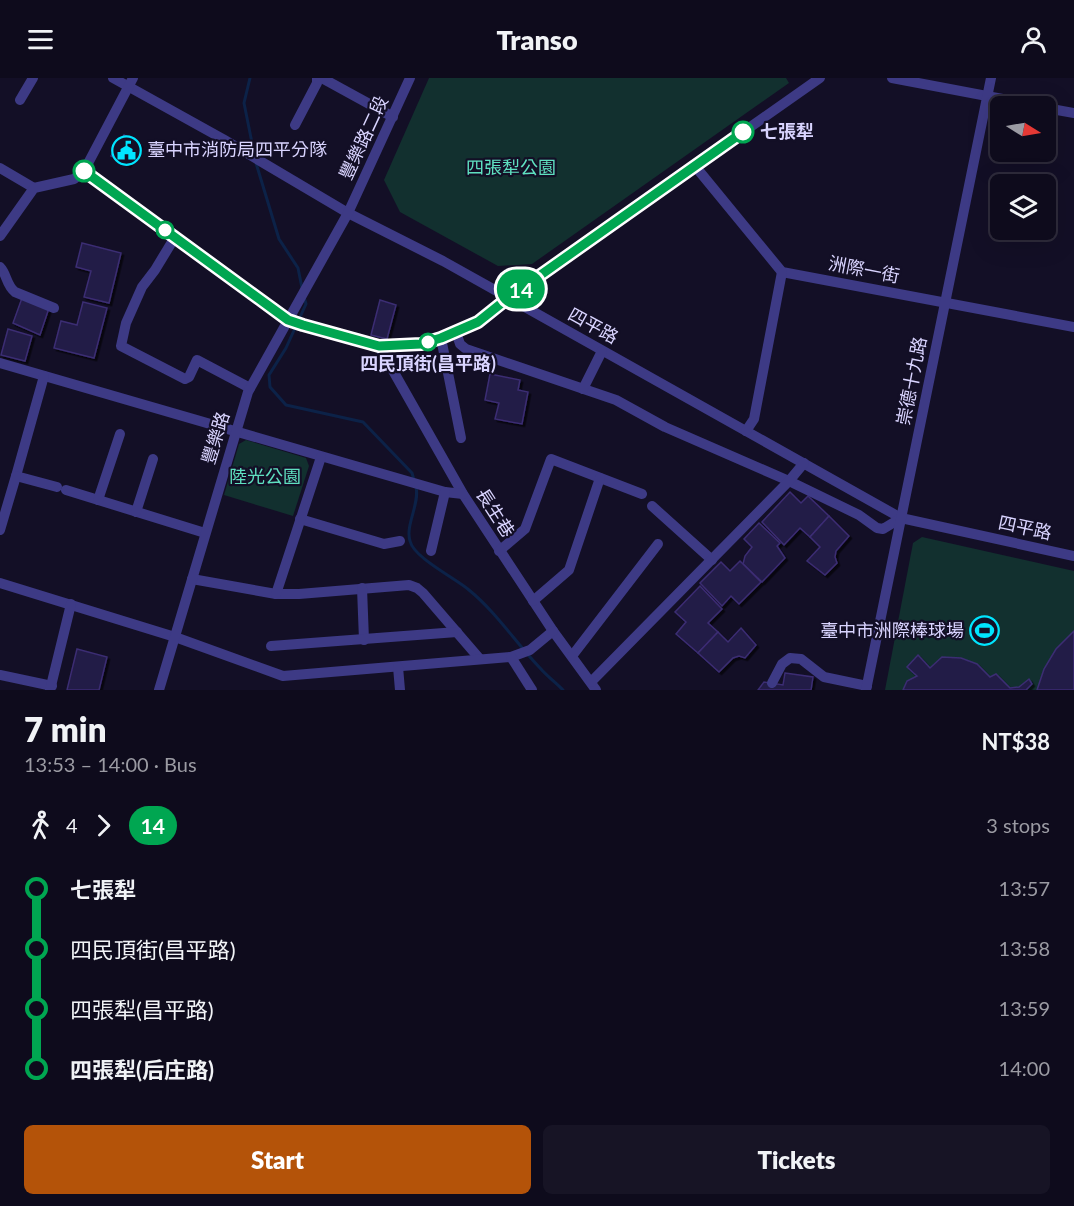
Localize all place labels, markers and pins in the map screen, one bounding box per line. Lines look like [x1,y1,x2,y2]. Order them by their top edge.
place label: 七張犁 [760,120,814,142]
marker: 七張犁 [732,121,754,143]
public building icon: 臺中市消防局四平分隊 [110,134,142,166]
place label: 臺中市消防局四平分隊 [147,138,327,160]
unlabelled marker [73,160,95,182]
unlabelled marker [156,221,174,239]
marker: 四民頂街(昌平路) [419,333,437,351]
place label: 四民頂街(昌平路) [360,352,496,374]
sports icon: 臺中市洲際棒球場 [969,615,1001,647]
place label: 臺中市洲際棒球場 [820,619,964,641]

